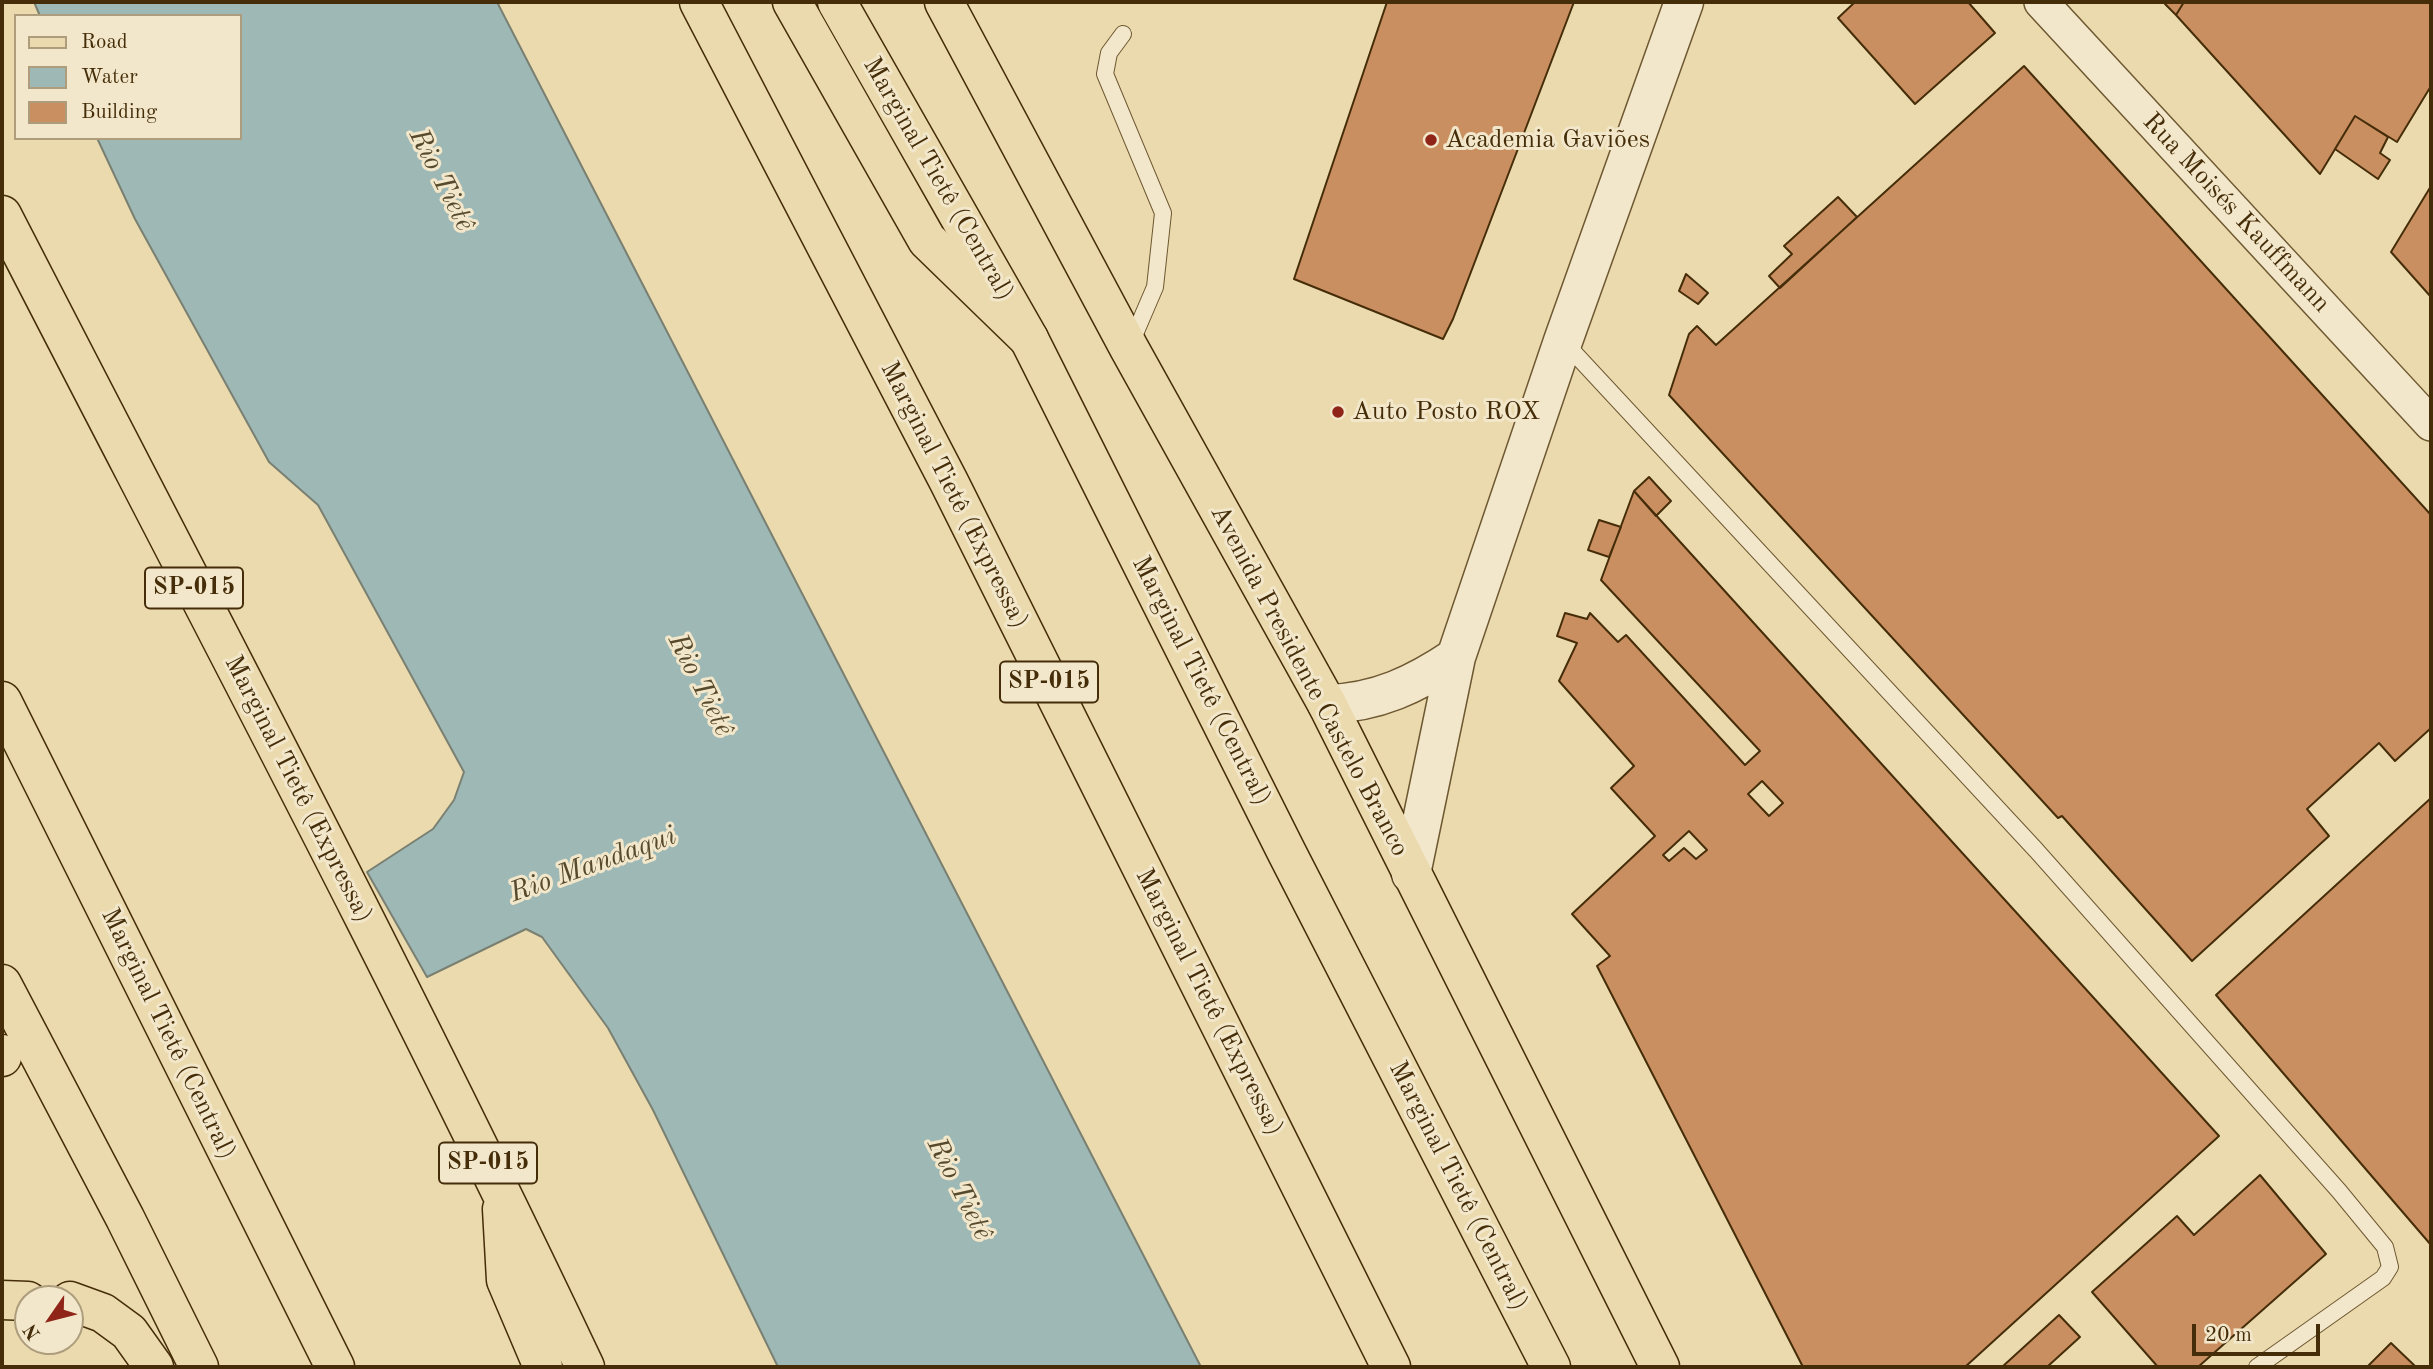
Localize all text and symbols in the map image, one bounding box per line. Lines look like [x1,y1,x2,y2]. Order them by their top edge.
legend [14,14,242,140]
text: Road [81,32,128,53]
street label: Marginal Tietê (Central) [856,52,1020,306]
text: Water [81,67,138,88]
text: Building [81,102,157,123]
street label: Rua Moisés Kauffmann [2136,107,2336,319]
water label: Rio Tietê [401,123,481,237]
place label: Academia Gaviões [1445,124,1650,156]
marker: Academia Gaviões [1423,132,1439,148]
street label: Marginal Tietê (Expressa) [873,356,1035,634]
place label: Auto Posto ROX [1352,396,1540,428]
marker: Auto Posto ROX [1330,404,1346,420]
street label: Avenida Presidente Castelo Branco [1203,500,1415,862]
street label: Marginal Tietê (Central) [1125,551,1277,811]
road number: SP-015 [145,568,243,608]
water label: Rio Tietê [660,628,740,742]
street label: Marginal Tietê (Expressa) [217,650,379,928]
road number: SP-015 [1000,662,1098,702]
water label: Rio Mandaqui [505,819,681,911]
street label: Marginal Tietê (Expressa) [1128,863,1290,1141]
street label: Marginal Tietê (Central) [94,903,242,1165]
street label: Marginal Tietê (Central) [1382,1056,1534,1316]
water label: Rio Tietê [919,1132,999,1246]
road number: SP-015 [439,1142,537,1184]
north arrow [14,1285,84,1355]
scale bar [2195,1310,2323,1354]
text: N [21,1320,45,1343]
text: 20 m [2205,1325,2252,1346]

